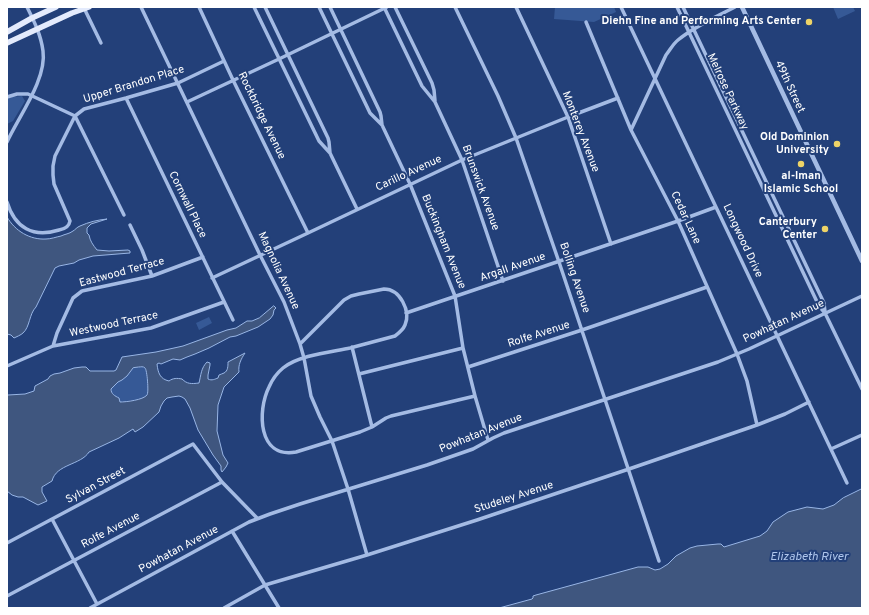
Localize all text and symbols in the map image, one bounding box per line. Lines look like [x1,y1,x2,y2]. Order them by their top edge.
place label: Diehn Fine and Performing Arts Center [602,15,801,29]
marker: Diehn Fine and Performing Arts Center [804,17,814,27]
street label: Melrose Parkway [703,52,751,132]
street label: 49th Street [771,59,807,115]
street label: Upper Brandon Place [82,63,186,107]
street label: Rockbridge Avenue [234,70,288,162]
street label: Monterey Avenue [558,90,602,174]
place label: Old Dominion University [760,131,829,157]
marker: Old Dominion University [832,139,842,149]
street label: Brunswick Avenue [458,143,502,233]
street label: Carillo Avenue [374,153,444,195]
marker: al-Iman Islamic School [796,159,806,169]
street label: Cornwall Place [165,169,209,241]
place label: al-Iman Islamic School [764,170,838,196]
street label: Cedar Lane [667,190,703,246]
street label: Buckingham Avenue [418,193,468,291]
street label: Longwood Drive [719,202,765,280]
place label: Canterbury Center [759,216,817,242]
marker: Canterbury Center [820,224,830,234]
street label: Magnolia Avenue [254,230,302,312]
street label: Bolling Avenue [556,241,592,315]
street label: Argall Avenue [478,251,548,285]
street label: Eastwood Terrace [78,255,166,291]
street label: Powhatan Avenue [741,297,827,347]
street label: Westwood Terrace [69,309,159,341]
street label: Rolfe Avenue [506,319,572,351]
street label: Powhatan Avenue [438,411,524,457]
street label: Sylvan Street [64,465,128,507]
street label: Studeley Avenue [473,479,555,517]
street label: Rolfe Avenue [79,510,143,552]
street label: Powhatan Avenue [137,523,221,577]
water label: Elizabeth River [770,551,848,565]

